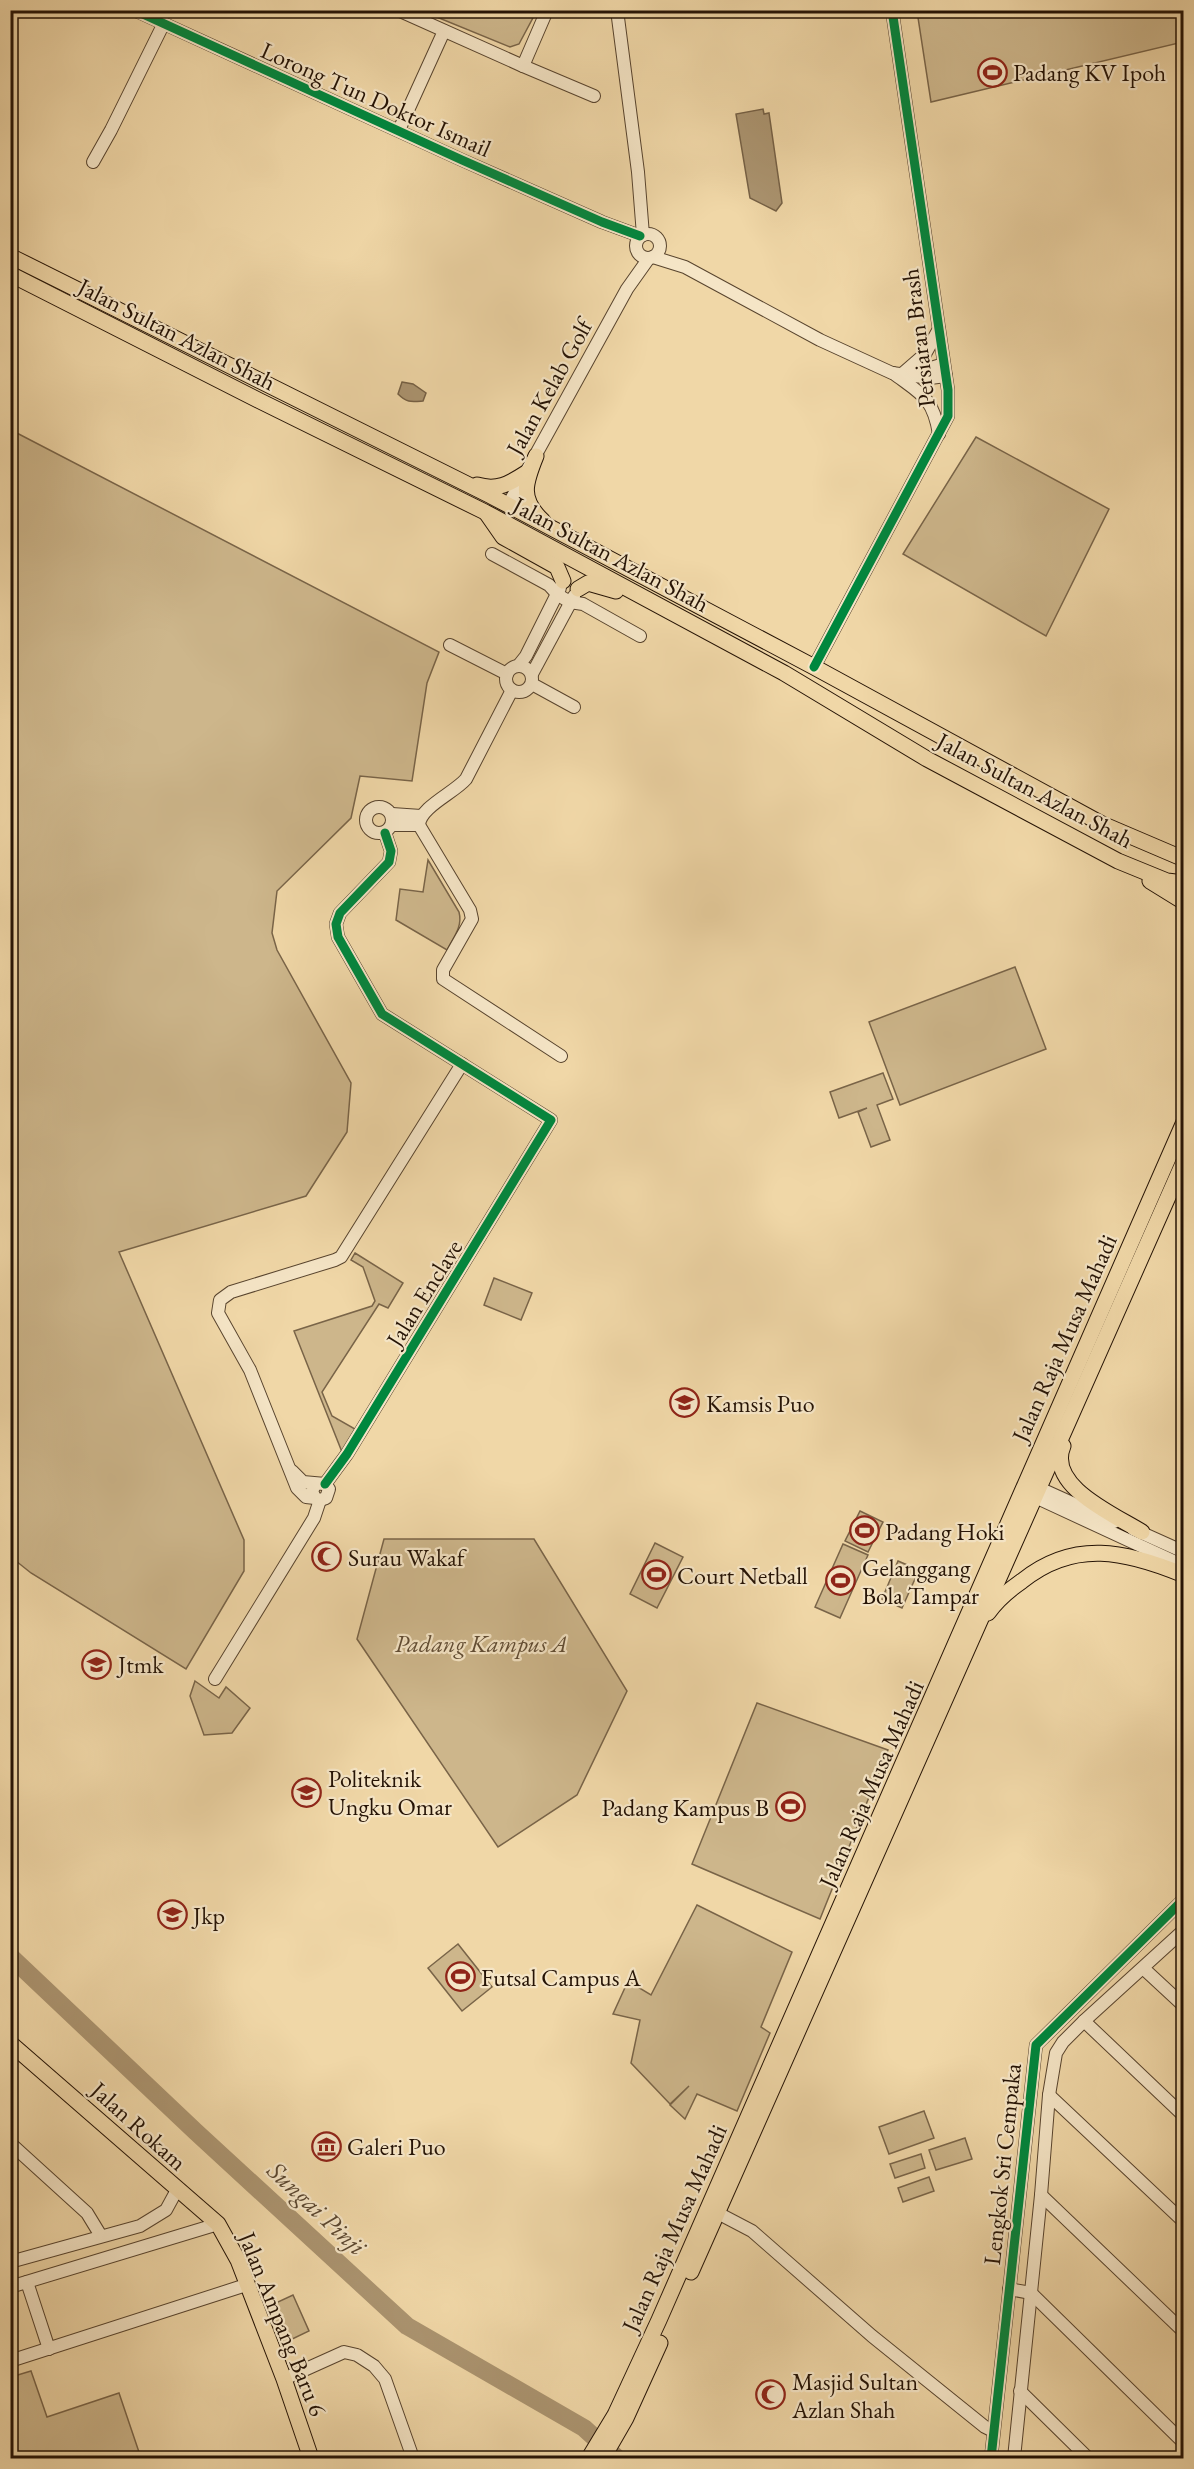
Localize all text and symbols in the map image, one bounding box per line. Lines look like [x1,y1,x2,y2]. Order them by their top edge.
street label: Lorong Tun Doktor Ismail [256,34,496,164]
sports icon: Padang KV Ipoh [976,56,1008,88]
place label: Padang KV Ipoh [1013,57,1166,88]
street label: Persiaran Brash [894,267,942,409]
street label: Jalan Sultan Azlan Shah [71,270,281,397]
street label: Jalan Kelab Golf [498,310,601,462]
street label: Jalan Sultan Azlan Shah [506,488,715,619]
street label: Jalan Sultan Azlan Shah [930,724,1139,855]
street label: Jalan Raja Musa Mahadi [1003,1229,1124,1448]
street label: Jalan Enclave [378,1234,469,1354]
school or university icon: Kamsis Puo [669,1387,701,1419]
place label: Kamsis Puo [706,1388,815,1419]
sports icon: Padang Hoki [848,1515,880,1547]
place label: Padang Hoki [885,1516,1004,1547]
mosque icon: Surau Wakaf [311,1541,343,1573]
place label: Surau Wakaf [348,1542,468,1573]
place label: Gelanggang Bola Tampar [862,1552,979,1611]
sports icon: Court Netball [640,1559,672,1591]
place label: Court Netball [677,1560,808,1591]
sports icon: Gelanggang Bola Tampar [825,1565,857,1597]
park label: Padang Kampus A [395,1628,567,1659]
school or university icon: Jtmk [81,1648,113,1680]
place label: Jtmk [116,1649,164,1680]
street label: Jalan Raja Musa Mahadi [810,1675,931,1894]
place label: Politeknik Ungku Omar [328,1763,452,1822]
school or university icon: Politeknik Ungku Omar [291,1776,323,1808]
sports icon: Padang Kampus B [774,1791,806,1823]
place label: Padang Kampus B [601,1792,769,1823]
school or university icon: Jkp [156,1899,188,1931]
place label: Jkp [191,1900,225,1931]
sports icon: Futsal Campus A [444,1961,476,1993]
place label: Futsal Campus A [481,1962,641,1993]
street label: Lengkok Sri Cempaka [976,2061,1028,2266]
street label: Jalan Rokam [83,2073,194,2177]
street label: Jalan Raja Musa Mahadi [613,2119,734,2338]
museum icon: Galeri Puo [310,2130,342,2162]
place label: Galeri Puo [347,2131,446,2162]
water label: Sungai Pinji [259,2153,375,2263]
street label: Jalan Ampang Baru 6 [231,2226,334,2421]
place label: Masjid Sultan Azlan Shah [791,2366,918,2425]
mosque icon: Masjid Sultan Azlan Shah [755,2379,787,2411]

